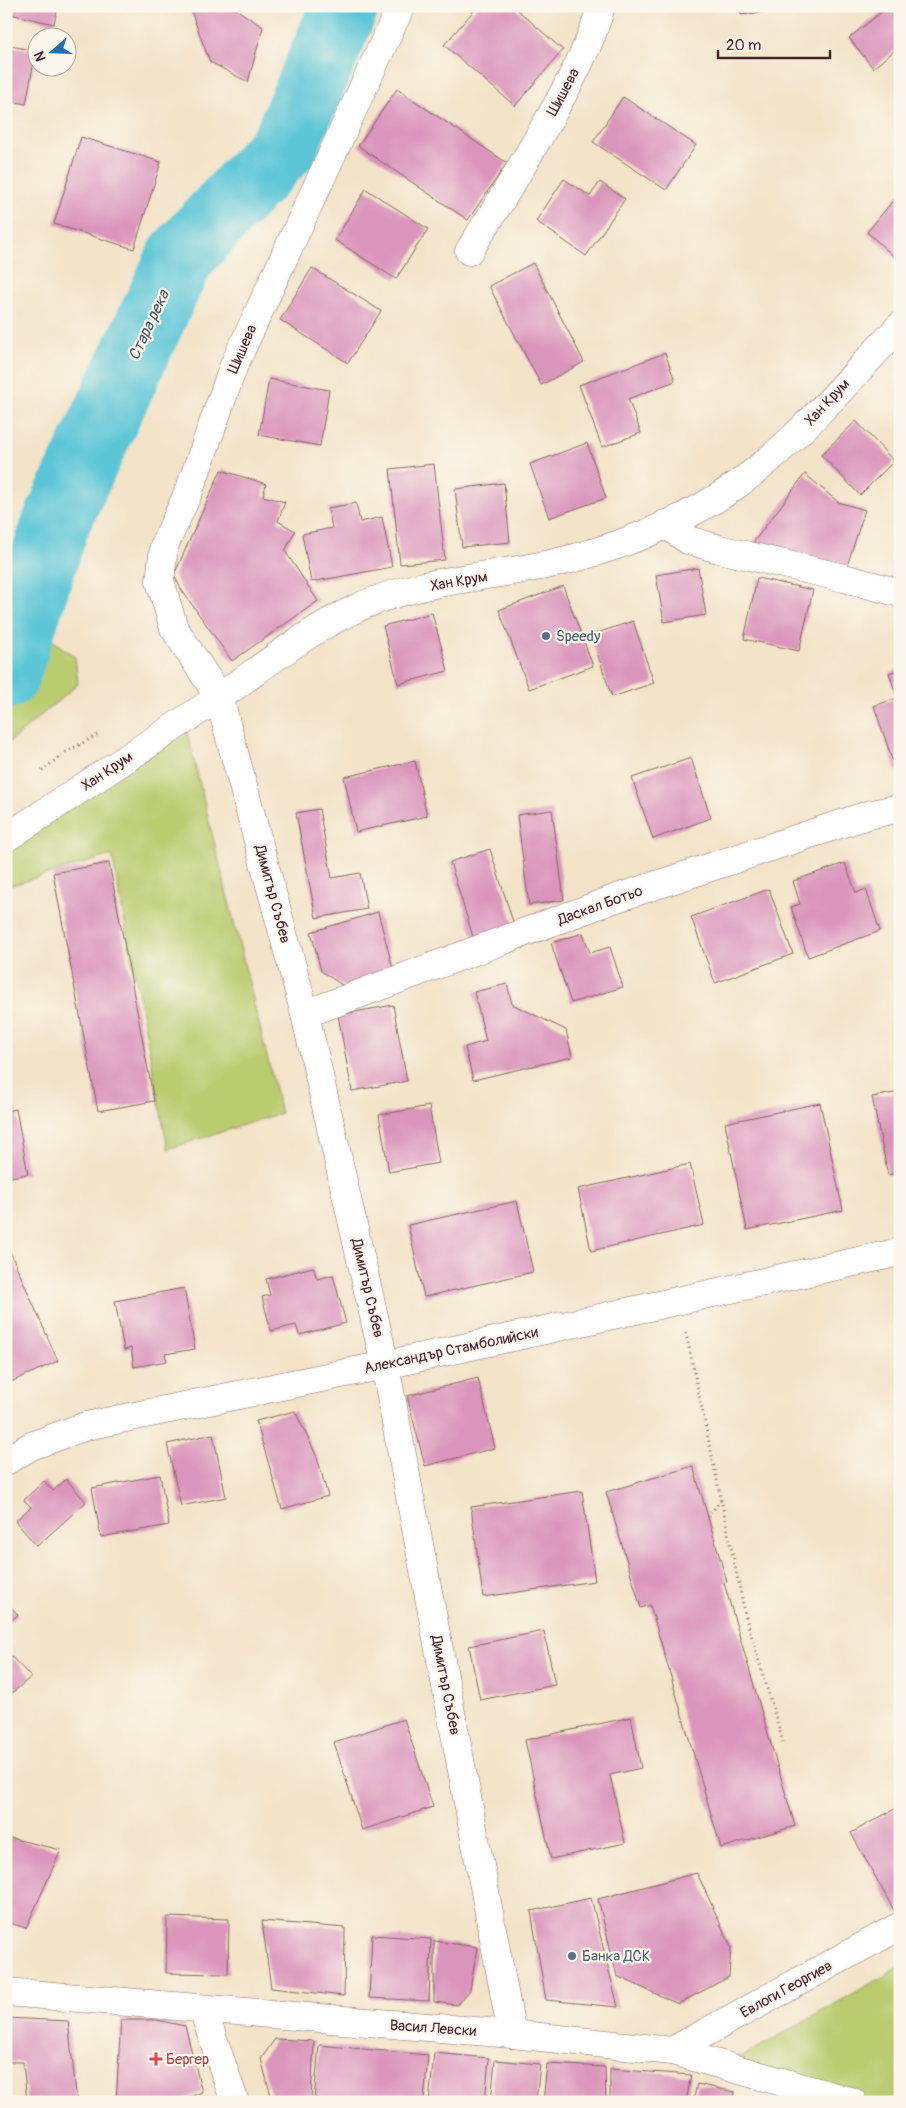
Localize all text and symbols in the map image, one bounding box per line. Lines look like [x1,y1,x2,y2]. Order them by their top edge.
north arrow [28,28,78,78]
scale bar [718,28,831,60]
text: 20 m [726,36,761,55]
text: N [31,49,50,64]
street label: Шишева [543,65,584,119]
water label: Стара река [124,286,174,364]
street label: Шишева [224,322,261,377]
street label: Хан Крум [801,375,854,430]
street label: Хан Крум [429,567,489,596]
place label: Speedy [556,627,601,646]
marker: Speedy [540,630,552,642]
street label: Хан Крум [78,747,137,795]
street label: Димитър Събев [250,842,295,946]
street label: Даскал Ботьо [554,881,645,930]
street label: Димитър Събев [347,1236,388,1340]
street label: Александър Стамболийски [362,1323,540,1378]
street label: Димитър Събев [426,1633,464,1737]
place label: Банка ДСК [582,1947,650,1966]
marker: Банка ДСК [566,1950,578,1962]
street label: Евлоги Георгиев [737,1956,836,2023]
street label: Васил Левски [389,2016,477,2041]
place label: Бергер [166,2050,209,2069]
marker: Бергер [150,2053,162,2065]

